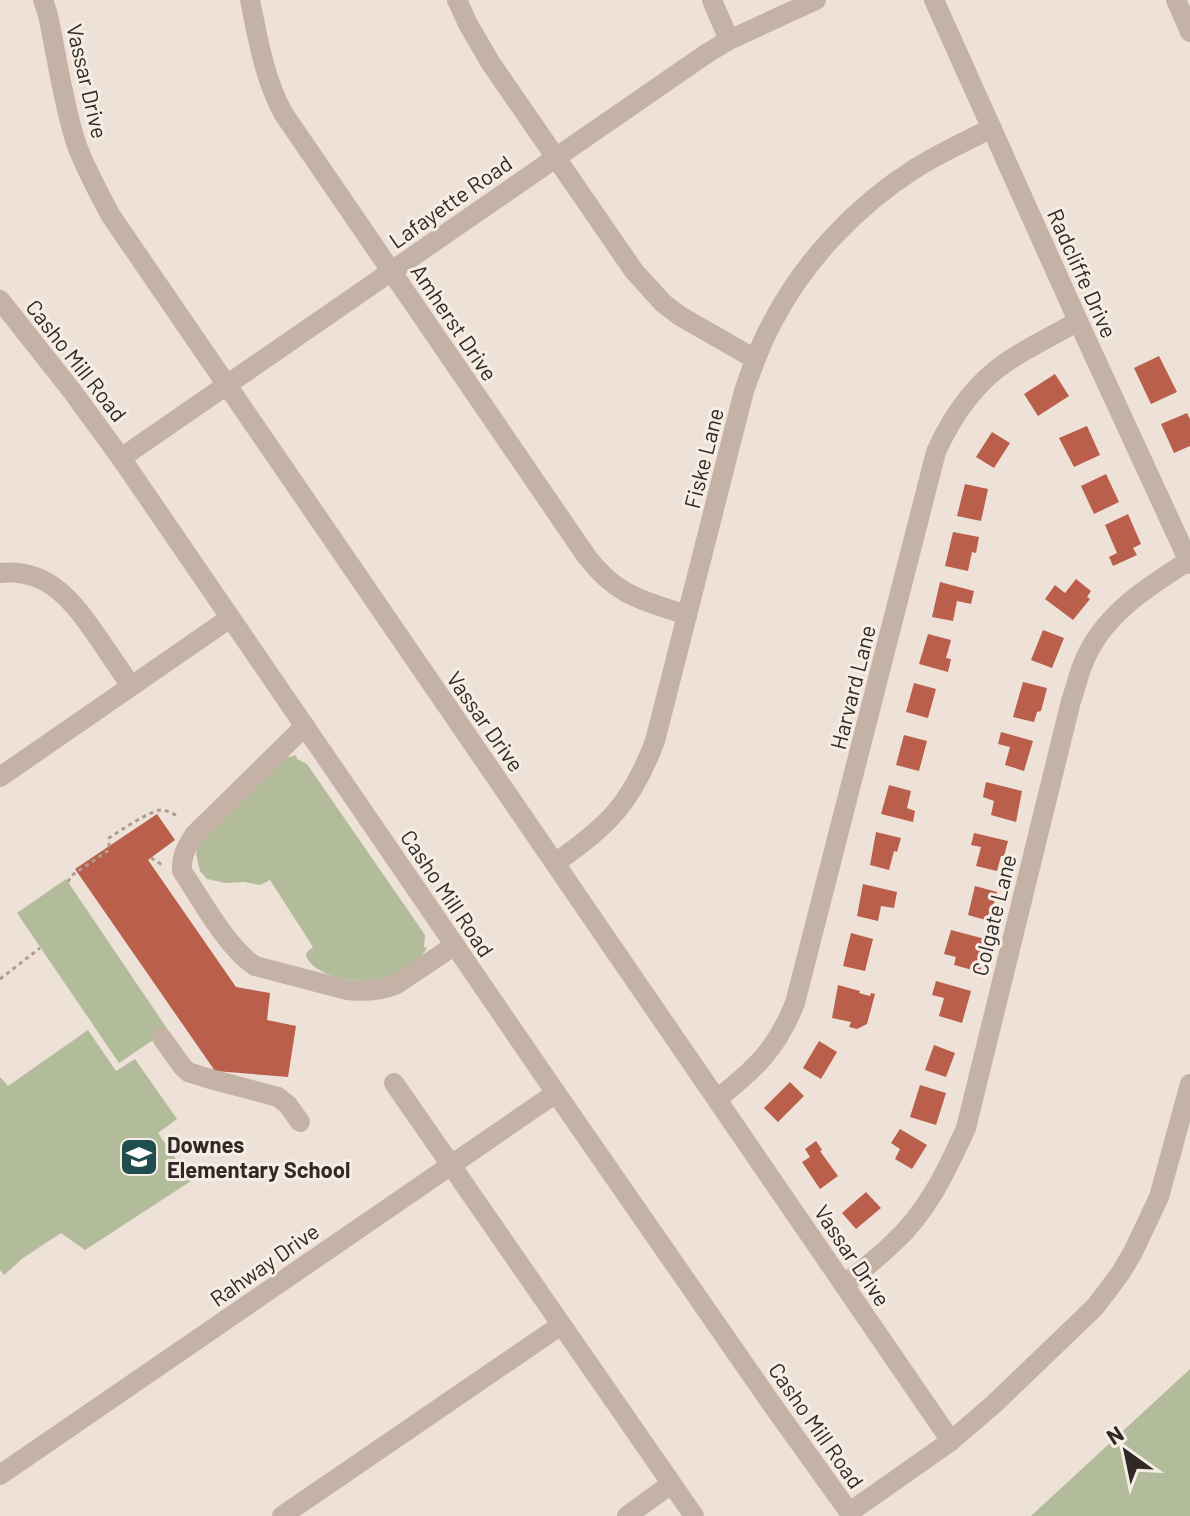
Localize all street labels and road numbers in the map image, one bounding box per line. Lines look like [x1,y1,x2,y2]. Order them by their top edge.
street label: Vassar Drive [62,21,114,141]
street label: Lafayette Road [384,149,516,253]
street label: Radcliffe Drive [1043,204,1123,342]
street label: Amherst Drive [407,259,503,385]
street label: Casho Mill Road [21,294,133,426]
street label: Fiske Lane [678,405,728,511]
street label: Harvard Lane [824,622,880,752]
street label: Vassar Drive [442,666,530,776]
street label: Casho Mill Road [396,825,500,961]
street label: Colgate Lane [965,852,1021,978]
street label: Vassar Drive [810,1199,896,1311]
street label: Rahway Drive [205,1217,323,1311]
street label: Casho Mill Road [764,1357,870,1493]

